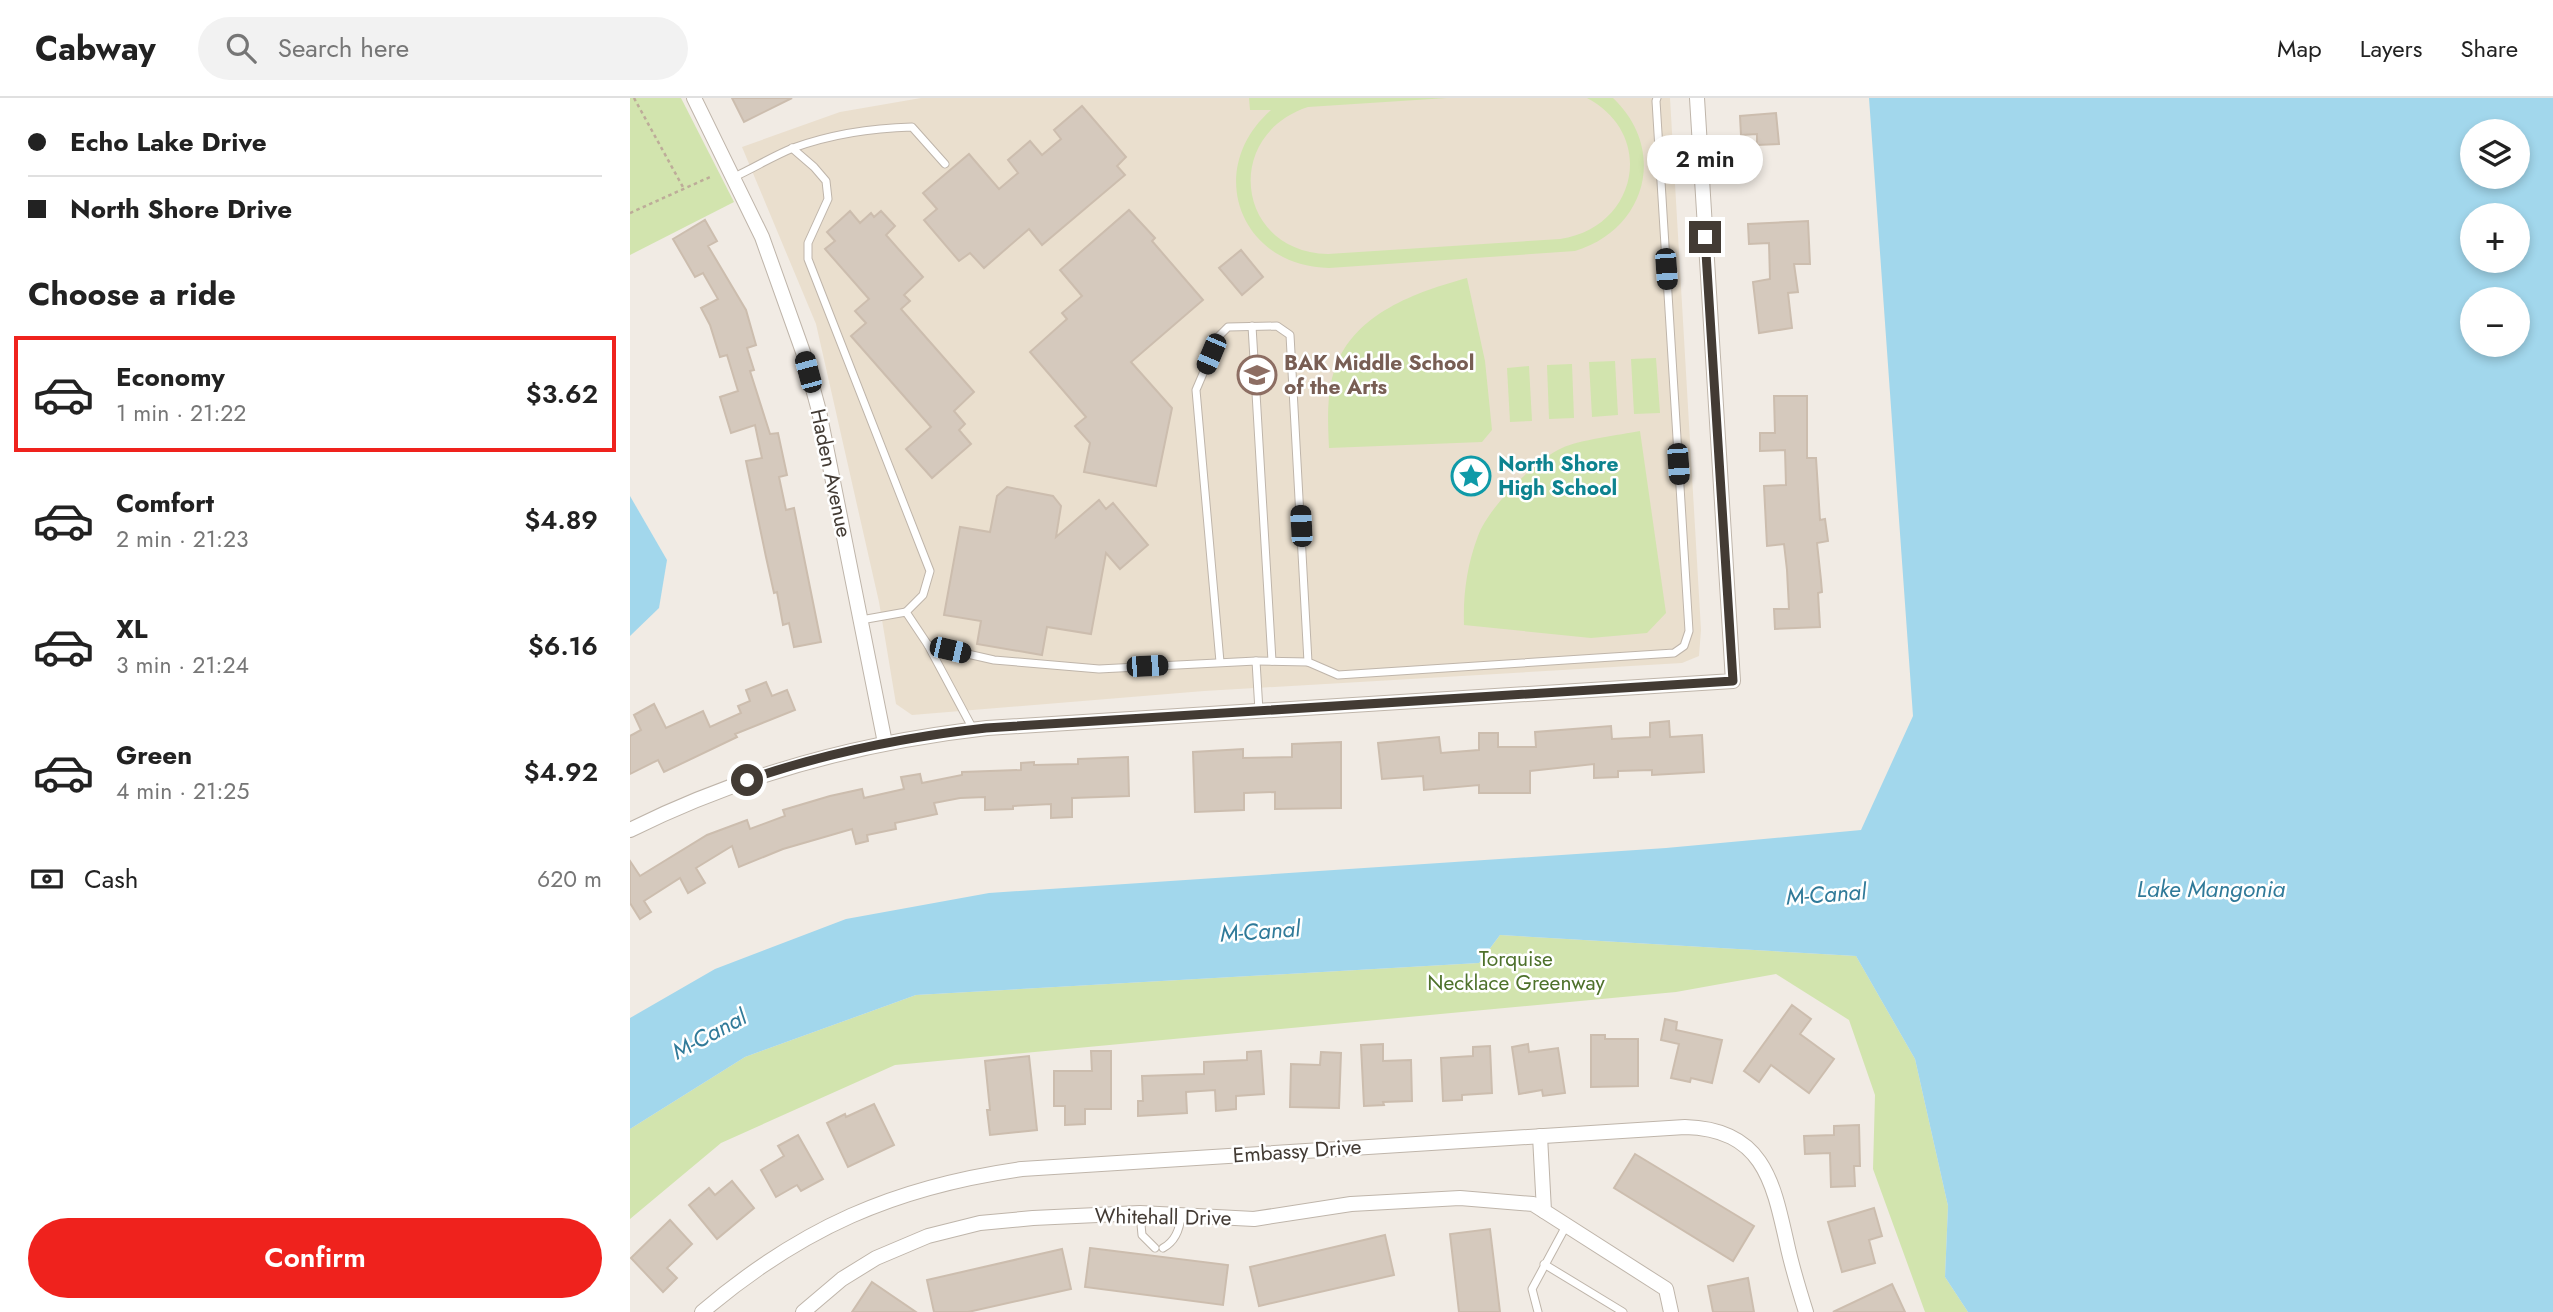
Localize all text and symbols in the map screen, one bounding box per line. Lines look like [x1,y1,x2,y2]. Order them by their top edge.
search box [198,17,688,80]
text: Cabway [35,25,156,72]
icon: search [222,29,260,67]
text: Search here [278,29,409,67]
text: Map [2277,31,2322,66]
text: Layers [2360,31,2422,66]
text: Share [2460,31,2518,66]
map controls [2460,119,2530,357]
button: layers [2460,119,2530,189]
text: Echo Lake Drive [70,123,267,161]
callout: 2 min [1647,136,1763,184]
text: 2 min [1675,142,1735,176]
text: North Shore Drive [70,190,292,228]
button: + [2460,203,2530,273]
route end [1689,221,1721,253]
car [1655,247,1678,291]
text: Choose a ride [28,271,236,317]
button: − [2460,287,2530,357]
car [1194,331,1229,377]
place label: BAK Middle School of the Arts [1284,348,1474,402]
car [793,349,824,395]
school or university icon: BAK Middle School of the Arts [1236,354,1278,396]
text: Economy [116,358,225,396]
icon: car [32,363,95,426]
text: $3.62 [526,375,598,413]
text: 1 min · 21:22 [116,396,246,430]
street label: Haden Avenue [803,406,859,540]
car [1667,442,1690,486]
place label: North Shore High School [1498,449,1618,503]
place icon: North Shore High School [1450,455,1492,497]
text: Comfort [116,484,214,522]
icon: car [32,489,95,552]
text: $4.89 [524,501,598,539]
car [1290,504,1313,548]
text: 2 min · 21:23 [116,522,249,556]
text: XL [116,610,148,648]
icon: car [32,615,95,678]
text: $6.16 [528,627,598,665]
car [928,635,973,665]
text: 3 min · 21:24 [116,648,249,682]
car [1126,654,1169,678]
text: Green [116,736,192,774]
icon: car [32,741,95,804]
text: $4.92 [524,753,598,791]
route start [731,764,763,796]
text: 4 min · 21:25 [116,774,249,808]
icon: cash [28,860,66,898]
text: Cash [84,860,138,898]
text: 620 m [537,862,602,896]
water label: Lake Mangonia [2137,872,2285,906]
water label: M-Canal [1785,874,1868,914]
water label: M-Canal [1219,911,1302,951]
park label: Torquise Necklace Greenway [1427,944,1606,998]
water label: M-Canal [666,1000,753,1068]
street label: Embassy Drive [1232,1132,1363,1170]
street label: Whitehall Drive [1094,1201,1232,1233]
button: Confirm [28,1218,602,1298]

